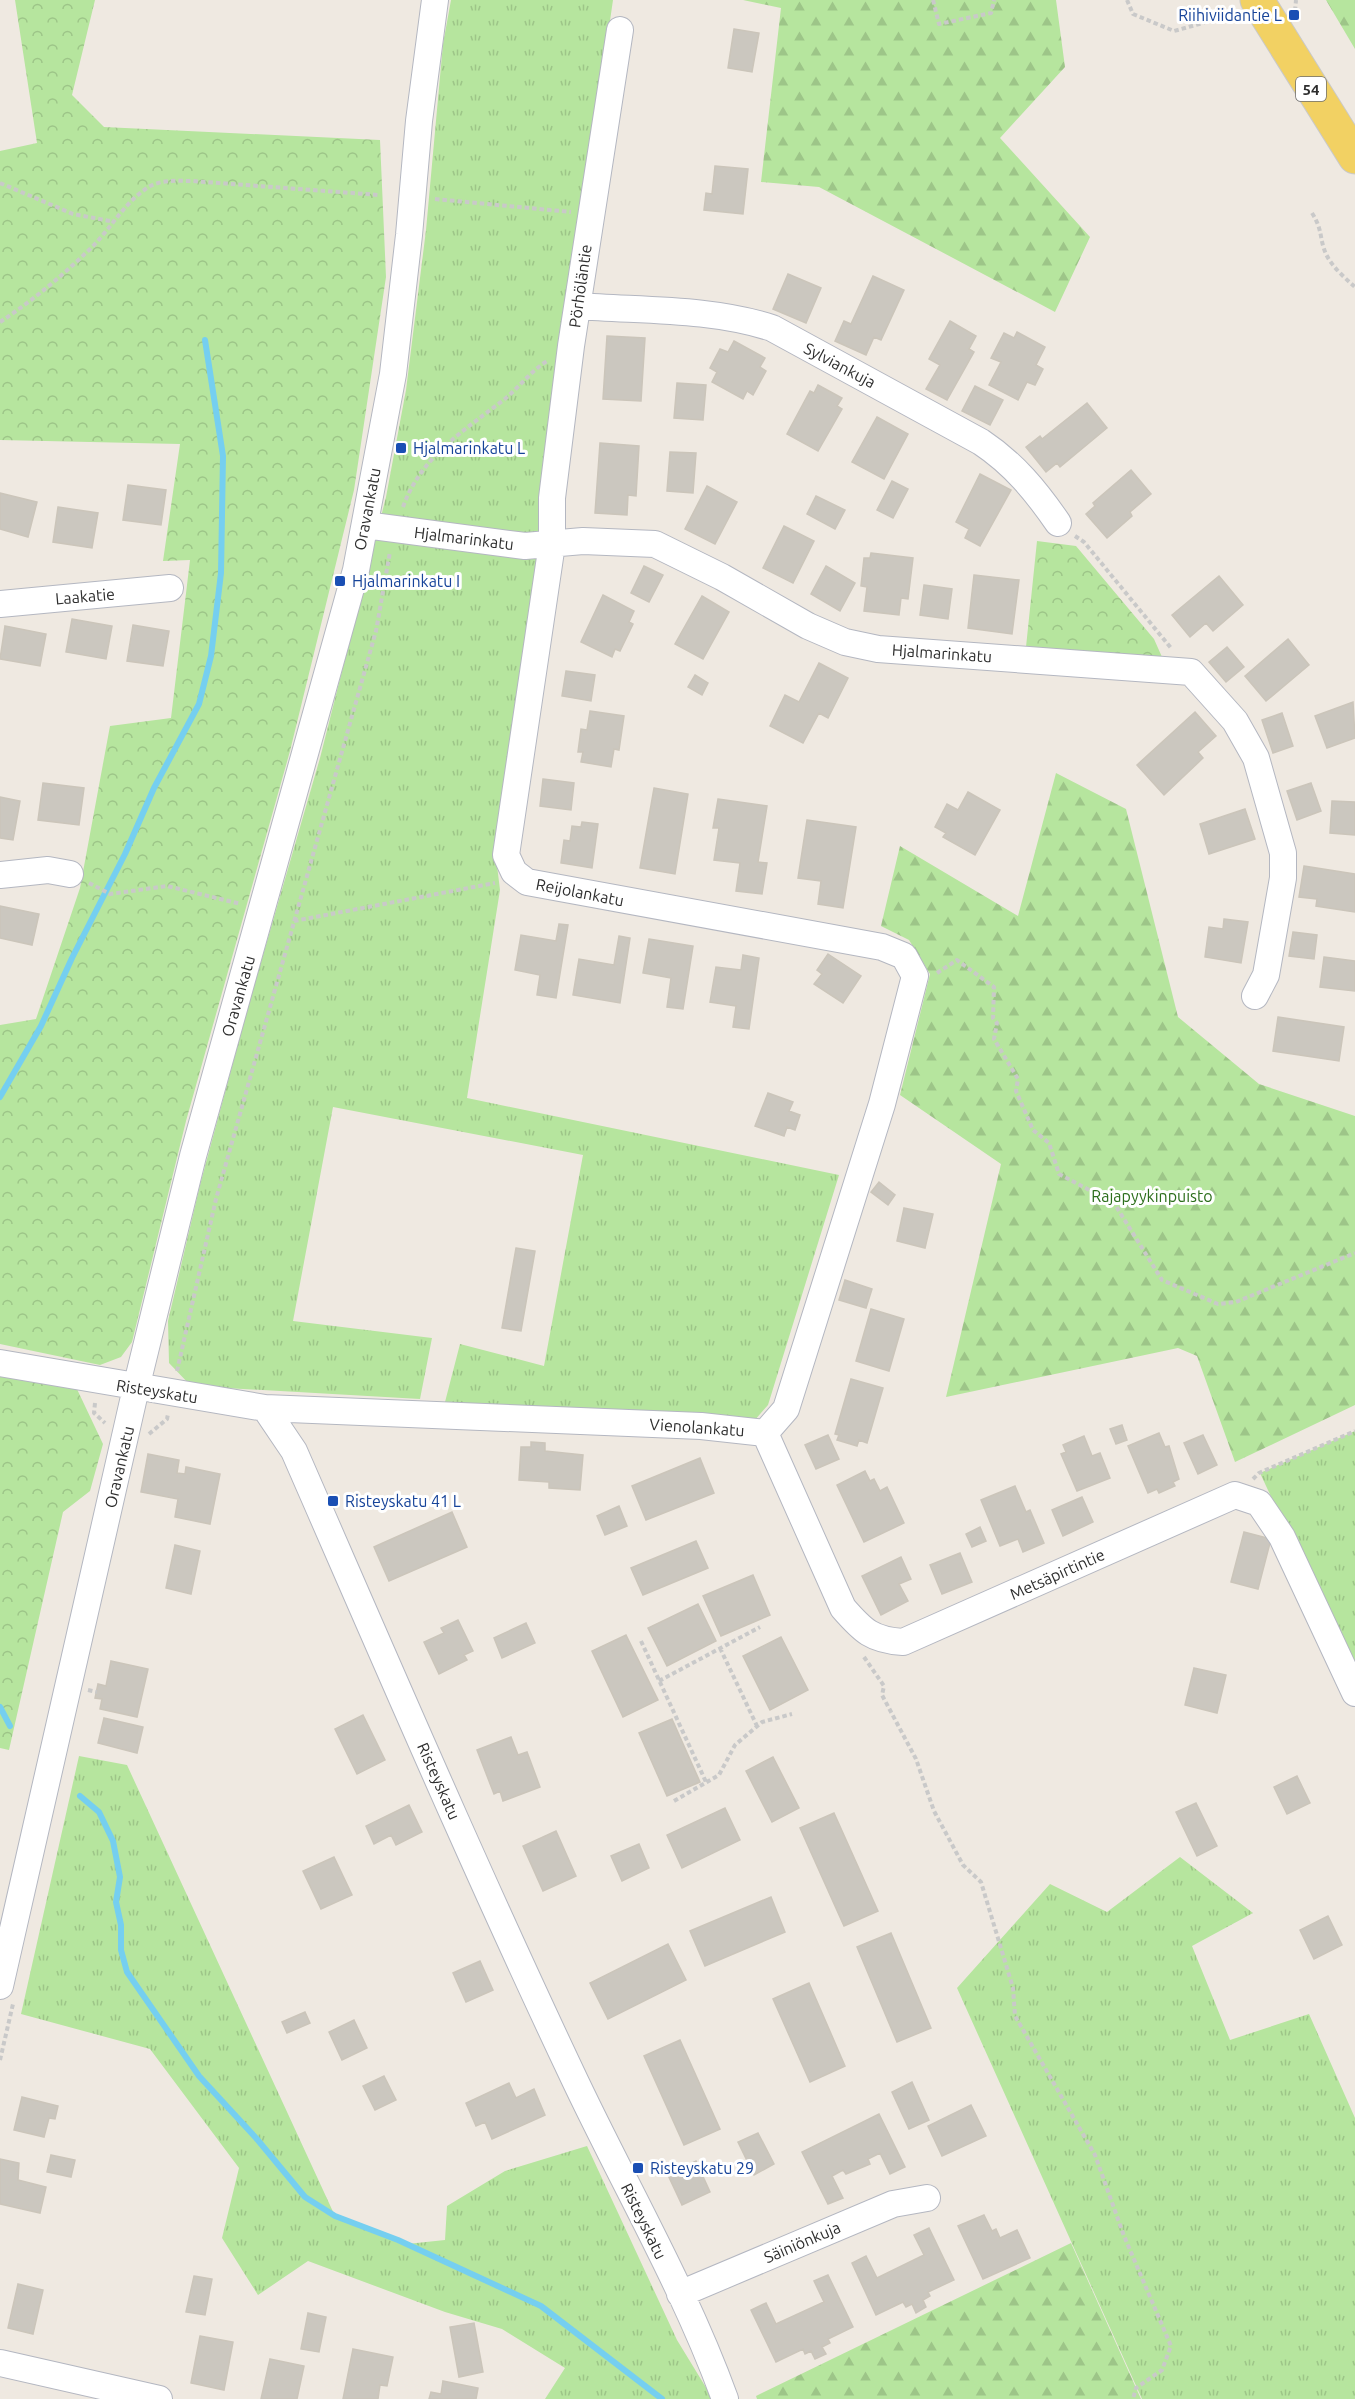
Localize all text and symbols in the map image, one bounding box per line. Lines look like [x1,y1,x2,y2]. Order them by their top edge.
place label: Riihiviidantie L [1178,6,1282,24]
marker: Riihiviidantie L [1287,8,1301,22]
road number: 54 [1296,77,1326,101]
street label: Pörhöläntie [565,243,595,329]
street label: Sylviankuja [801,339,879,391]
place label: Hjalmarinkatu L [413,439,525,457]
marker: Hjalmarinkatu L [394,441,408,455]
street label: Oravankatu [350,466,384,552]
street label: Hjalmarinkatu [413,523,515,553]
place label: Hjalmarinkatu I [352,572,460,590]
marker: Hjalmarinkatu I [333,574,347,588]
street label: Laakatie [54,584,116,608]
street label: Hjalmarinkatu [891,641,993,665]
street label: Reijolankatu [535,875,625,909]
street label: Oravankatu [218,953,258,1039]
park label: Rajapyykinpuisto [1091,1187,1213,1205]
street label: Risteyskatu [115,1376,199,1406]
street label: Vienolankatu [649,1415,745,1439]
street label: Oravankatu [101,1424,137,1510]
place label: Risteyskatu 41 L [345,1492,461,1510]
marker: Risteyskatu 41 L [326,1494,340,1508]
street label: Metsäpirtintie [1007,1545,1107,1603]
street label: Risteyskatu [414,1740,464,1822]
place label: Risteyskatu 29 [650,2159,754,2177]
marker: Risteyskatu 29 [631,2161,645,2175]
street label: Risteyskatu [618,2180,670,2262]
street label: Säiniönkuja [761,2218,843,2266]

